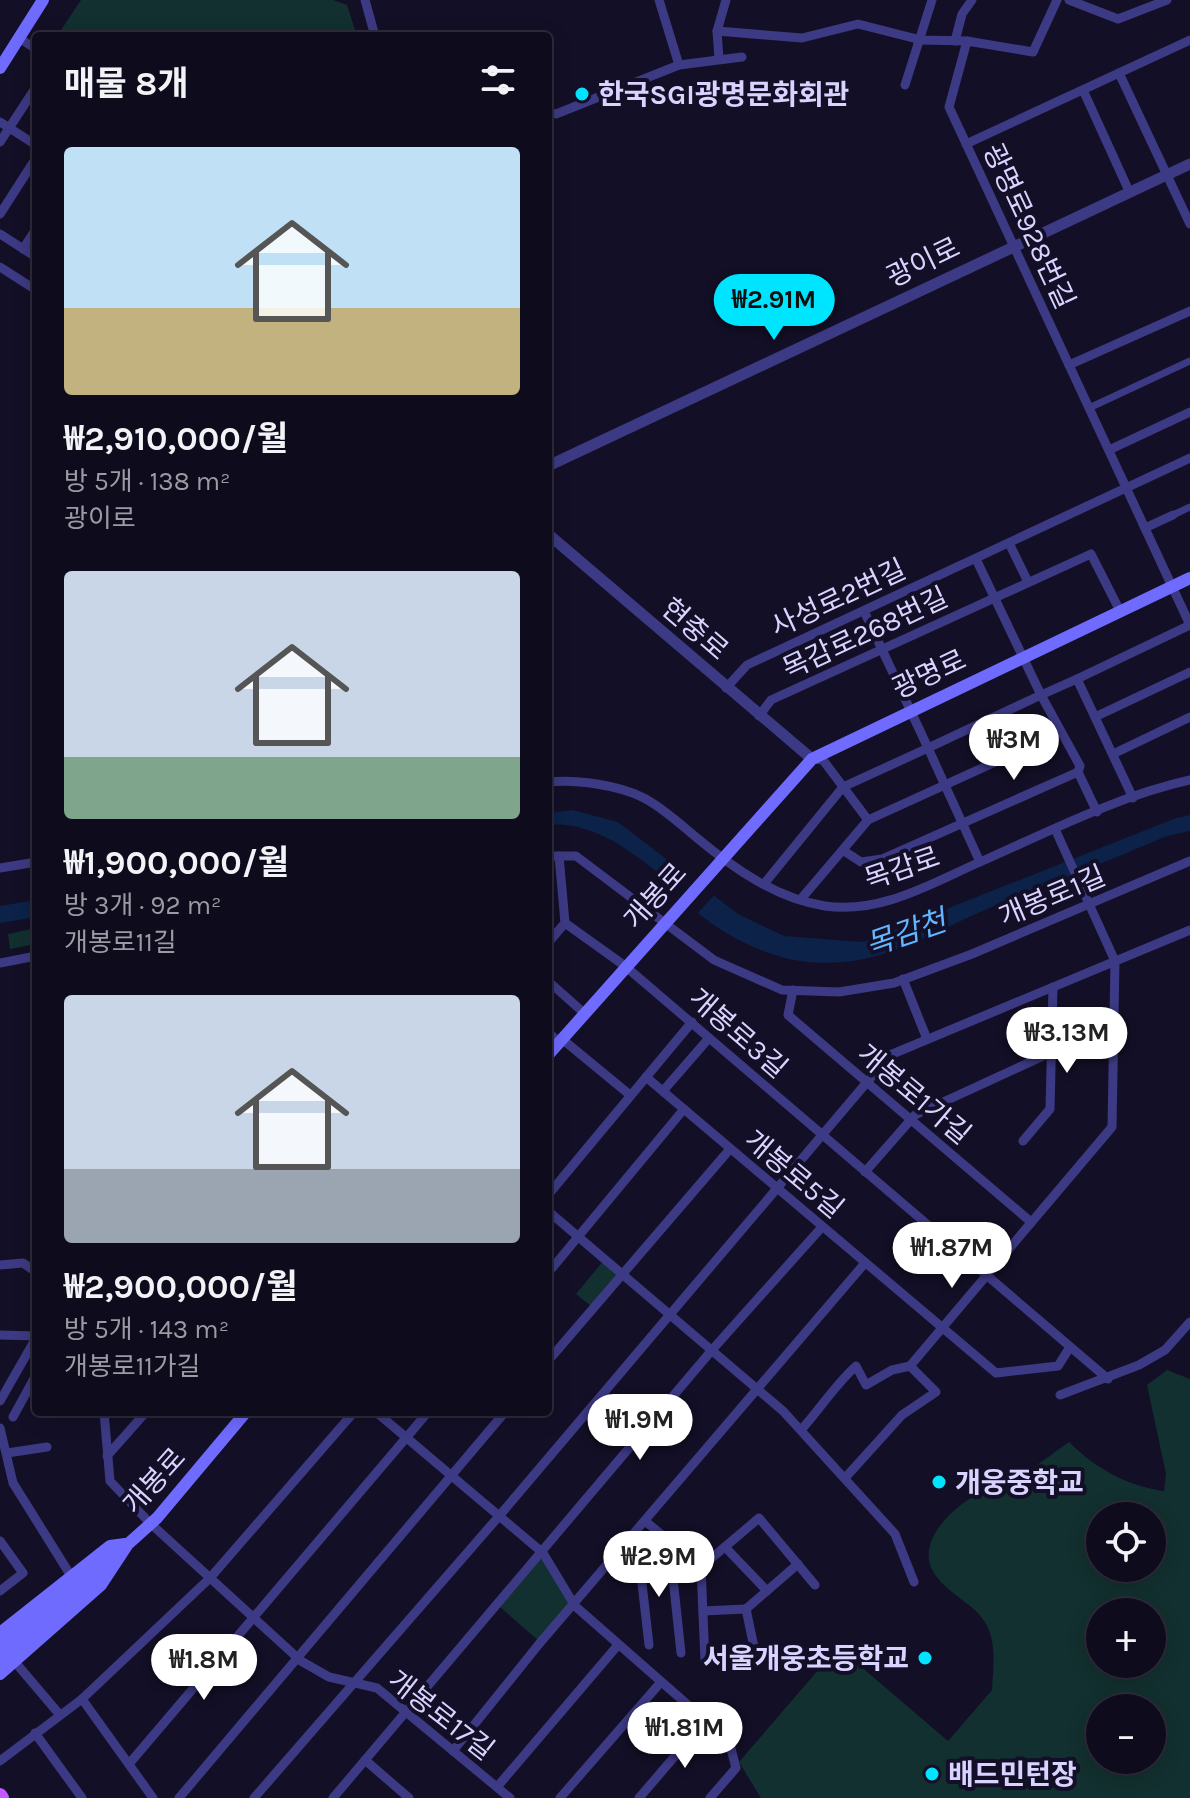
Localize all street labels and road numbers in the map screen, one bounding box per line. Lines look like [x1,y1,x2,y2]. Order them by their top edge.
street label: 광명로928번길 [976,138,1082,314]
street label: 광이로 [881,230,965,294]
street label: 사성로2번길 [765,552,911,644]
street label: 목감로268번길 [777,580,953,686]
street label: 현충로 [655,591,735,667]
street label: 광명로 [887,643,971,705]
street label: 목감로 [860,840,944,896]
street label: 개봉로 [617,856,693,936]
street label: 개봉로1길 [994,859,1110,933]
street label: 개봉로3길 [682,981,794,1085]
street label: 개봉로1가길 [851,1037,977,1151]
street label: 개봉로5길 [738,1123,850,1225]
street label: 개봉로 [116,1441,192,1521]
street label: 개봉로17길 [381,1663,501,1767]

